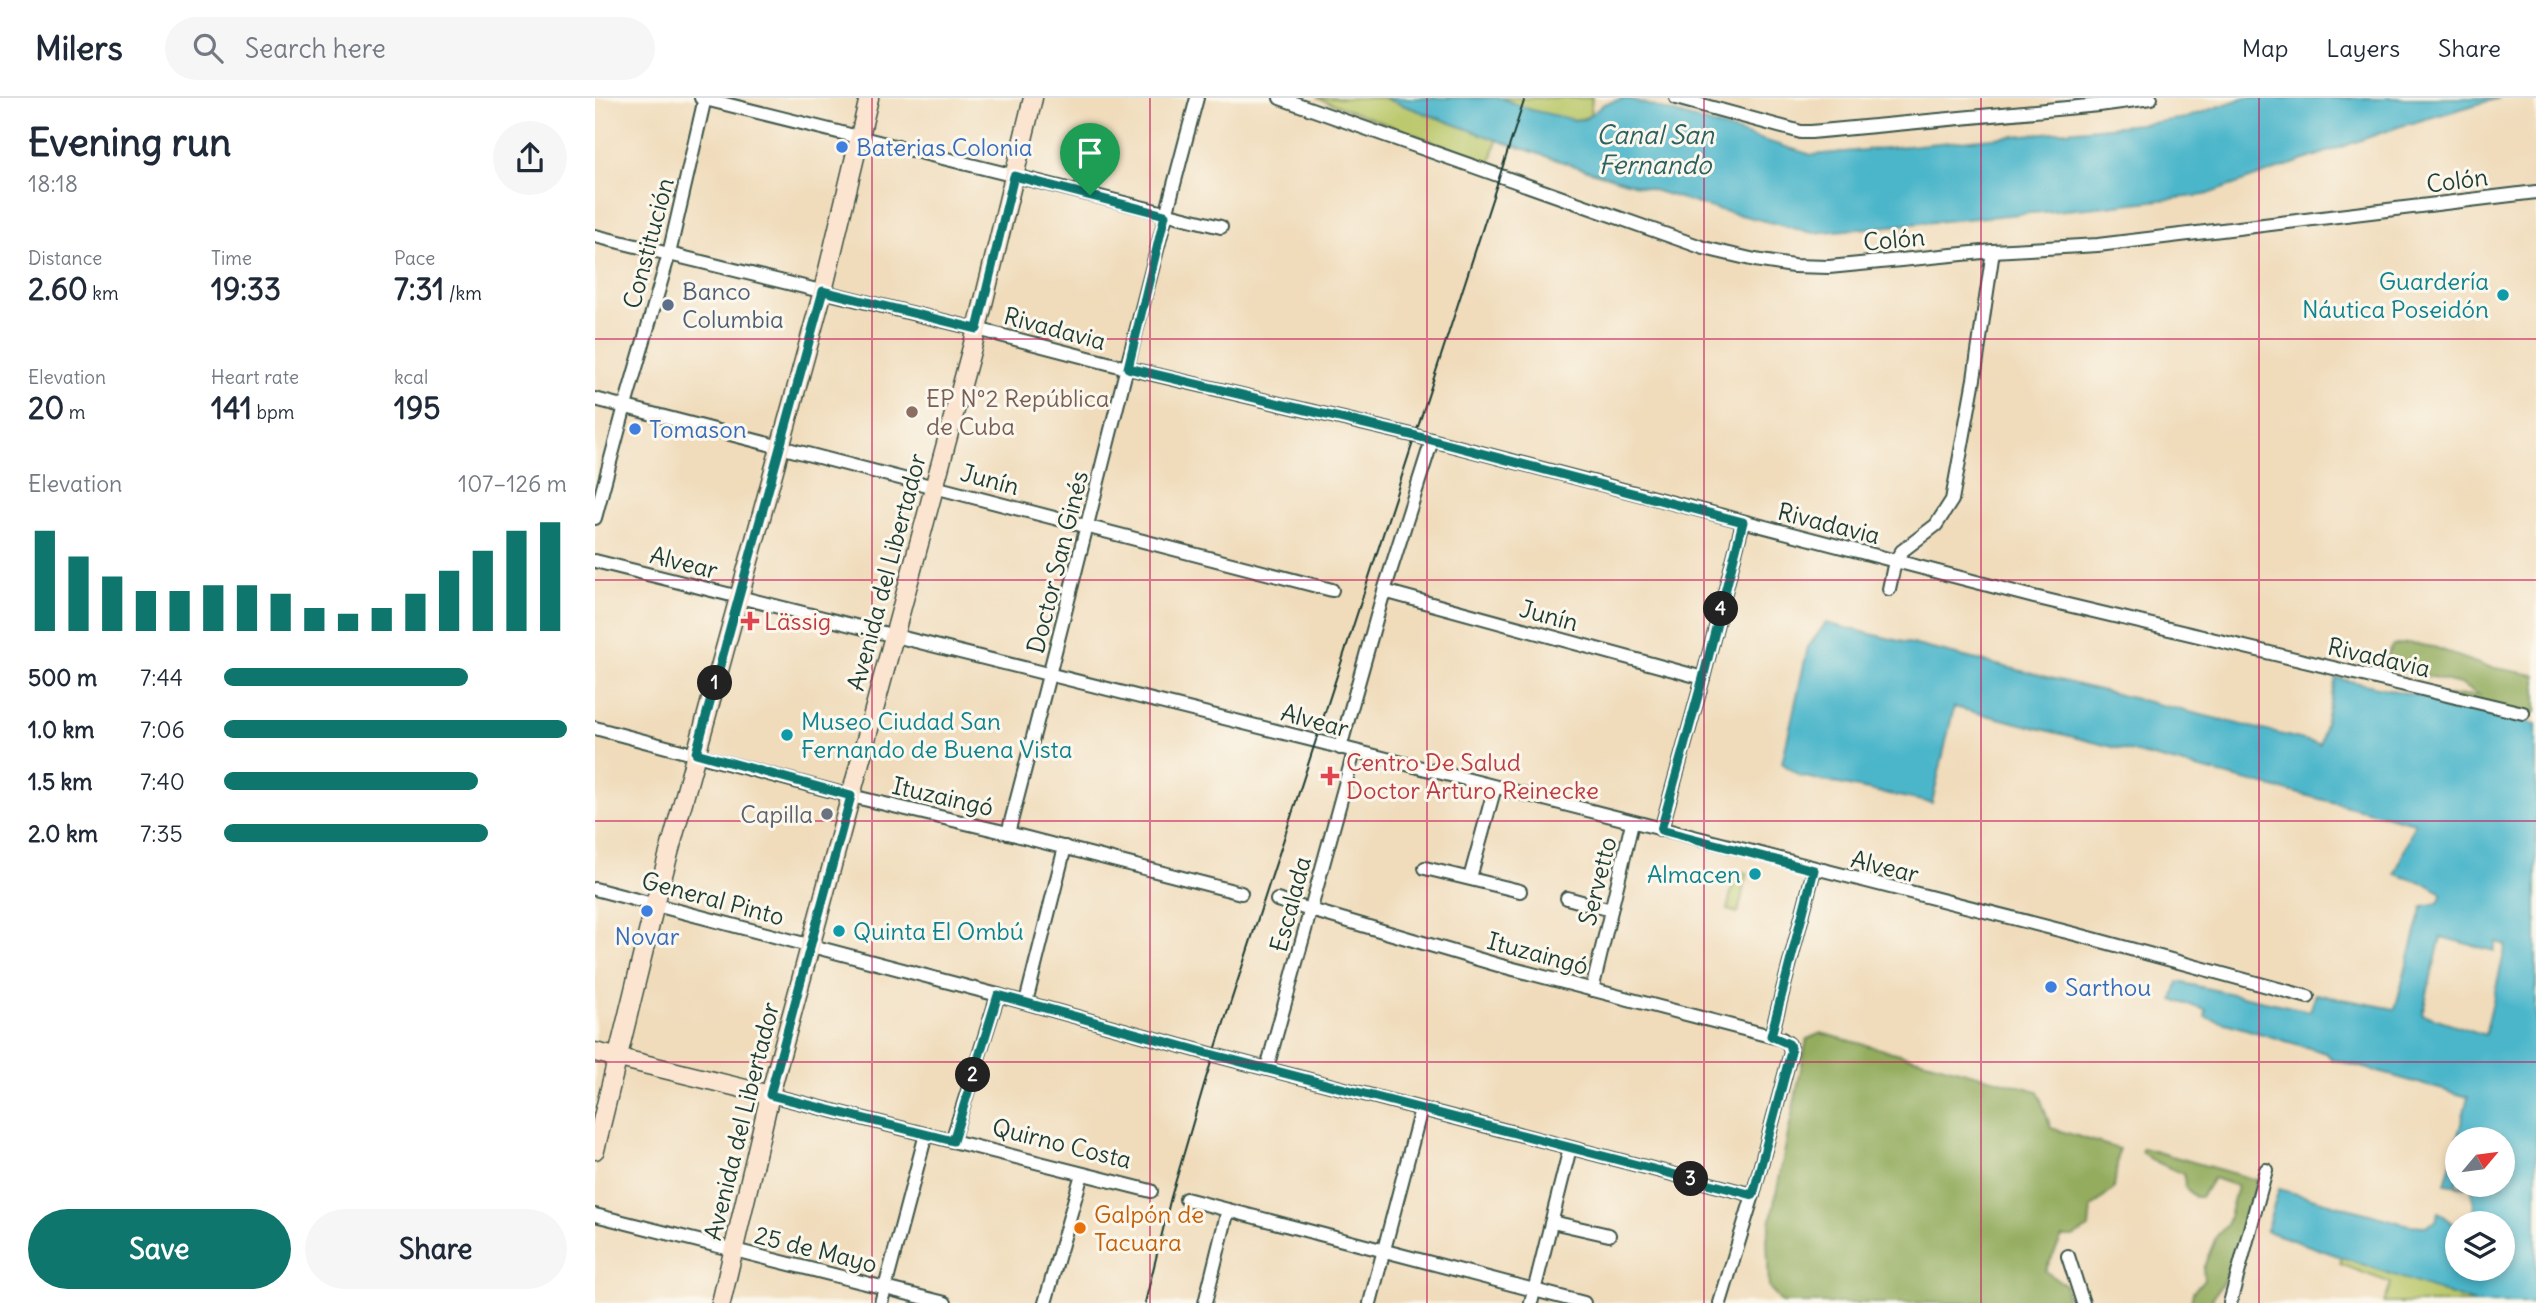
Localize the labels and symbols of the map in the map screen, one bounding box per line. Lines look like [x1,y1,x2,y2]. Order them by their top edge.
water label: Canal San Fernando [1596,118,1715,181]
pin [1060,123,1120,195]
place label: Baterias Colonia [856,132,1033,162]
marker: Baterias Colonia [834,139,850,155]
street label: Colón [2424,161,2490,199]
street label: Constitución [616,174,680,312]
street label: Colón [1862,221,1926,257]
place label: Guardería Náutica Poseidón [2302,266,2489,324]
place label: Banco Columbia [682,276,784,334]
marker: Guardería Náutica Poseidón [2495,287,2511,303]
marker: Banco Columbia [660,297,676,313]
street label: Rivadavia [1001,300,1109,356]
place label: EP Nº2 República de Cuba [926,383,1109,441]
marker: EP Nº2 República de Cuba [904,404,920,420]
place label: Tomason [649,414,747,444]
marker: Tomason [627,421,643,437]
street label: Avenida del Libertador [840,450,932,694]
street label: Junín [957,457,1023,501]
street label: Doctor San Ginés [1020,468,1094,656]
street label: Rivadavia [1775,496,1883,550]
street label: Alvear [647,539,721,585]
pin: 4 [1703,592,1739,626]
street label: Junín [1516,593,1582,637]
place label: Lässig [764,606,831,636]
marker: Lässig [742,613,758,629]
street label: Rivadavia [2325,631,2433,683]
pin: 1 [697,666,733,700]
street label: Alvear [1278,697,1352,743]
place label: Museo Ciudad San Fernando de Buena Vista [801,706,1072,764]
marker: Museo Ciudad San Fernando de Buena Vista [779,727,795,743]
place label: Centro De Salud Doctor Arturo Reinecke [1346,747,1599,805]
marker: Centro De Salud Doctor Arturo Reinecke [1320,766,1340,786]
street label: Ituzaingó [889,770,997,822]
place label: Capilla [740,799,813,829]
marker: Capilla [819,806,835,822]
street label: Servetto [1572,834,1622,928]
street label: Alvear [1848,843,1922,889]
street label: Escalada [1263,853,1317,955]
place label: Almacen [1647,859,1741,889]
street label: General Pinto [638,865,788,931]
marker: Almacen [1747,866,1763,882]
marker: Novar [639,903,655,919]
place label: Quinta El Ombú [853,916,1024,946]
place label: Novar [615,921,680,951]
marker: Quinta El Ombú [831,923,847,939]
street label: Ituzaingó [1484,925,1592,981]
place label: Sarthou [2065,972,2151,1002]
marker: Sarthou [2043,979,2059,995]
street label: Avenida del Libertador [697,999,785,1243]
pin: 2 [955,1058,991,1093]
street label: Quirno Costa [989,1111,1135,1175]
north arrow [2445,1127,2515,1197]
pin: 3 [1673,1162,1709,1196]
place label: Galpón de Tacuara [1094,1199,1204,1257]
street label: 25 de Mayo [752,1219,880,1279]
marker: Galpón de Tacuara [1072,1220,1088,1236]

